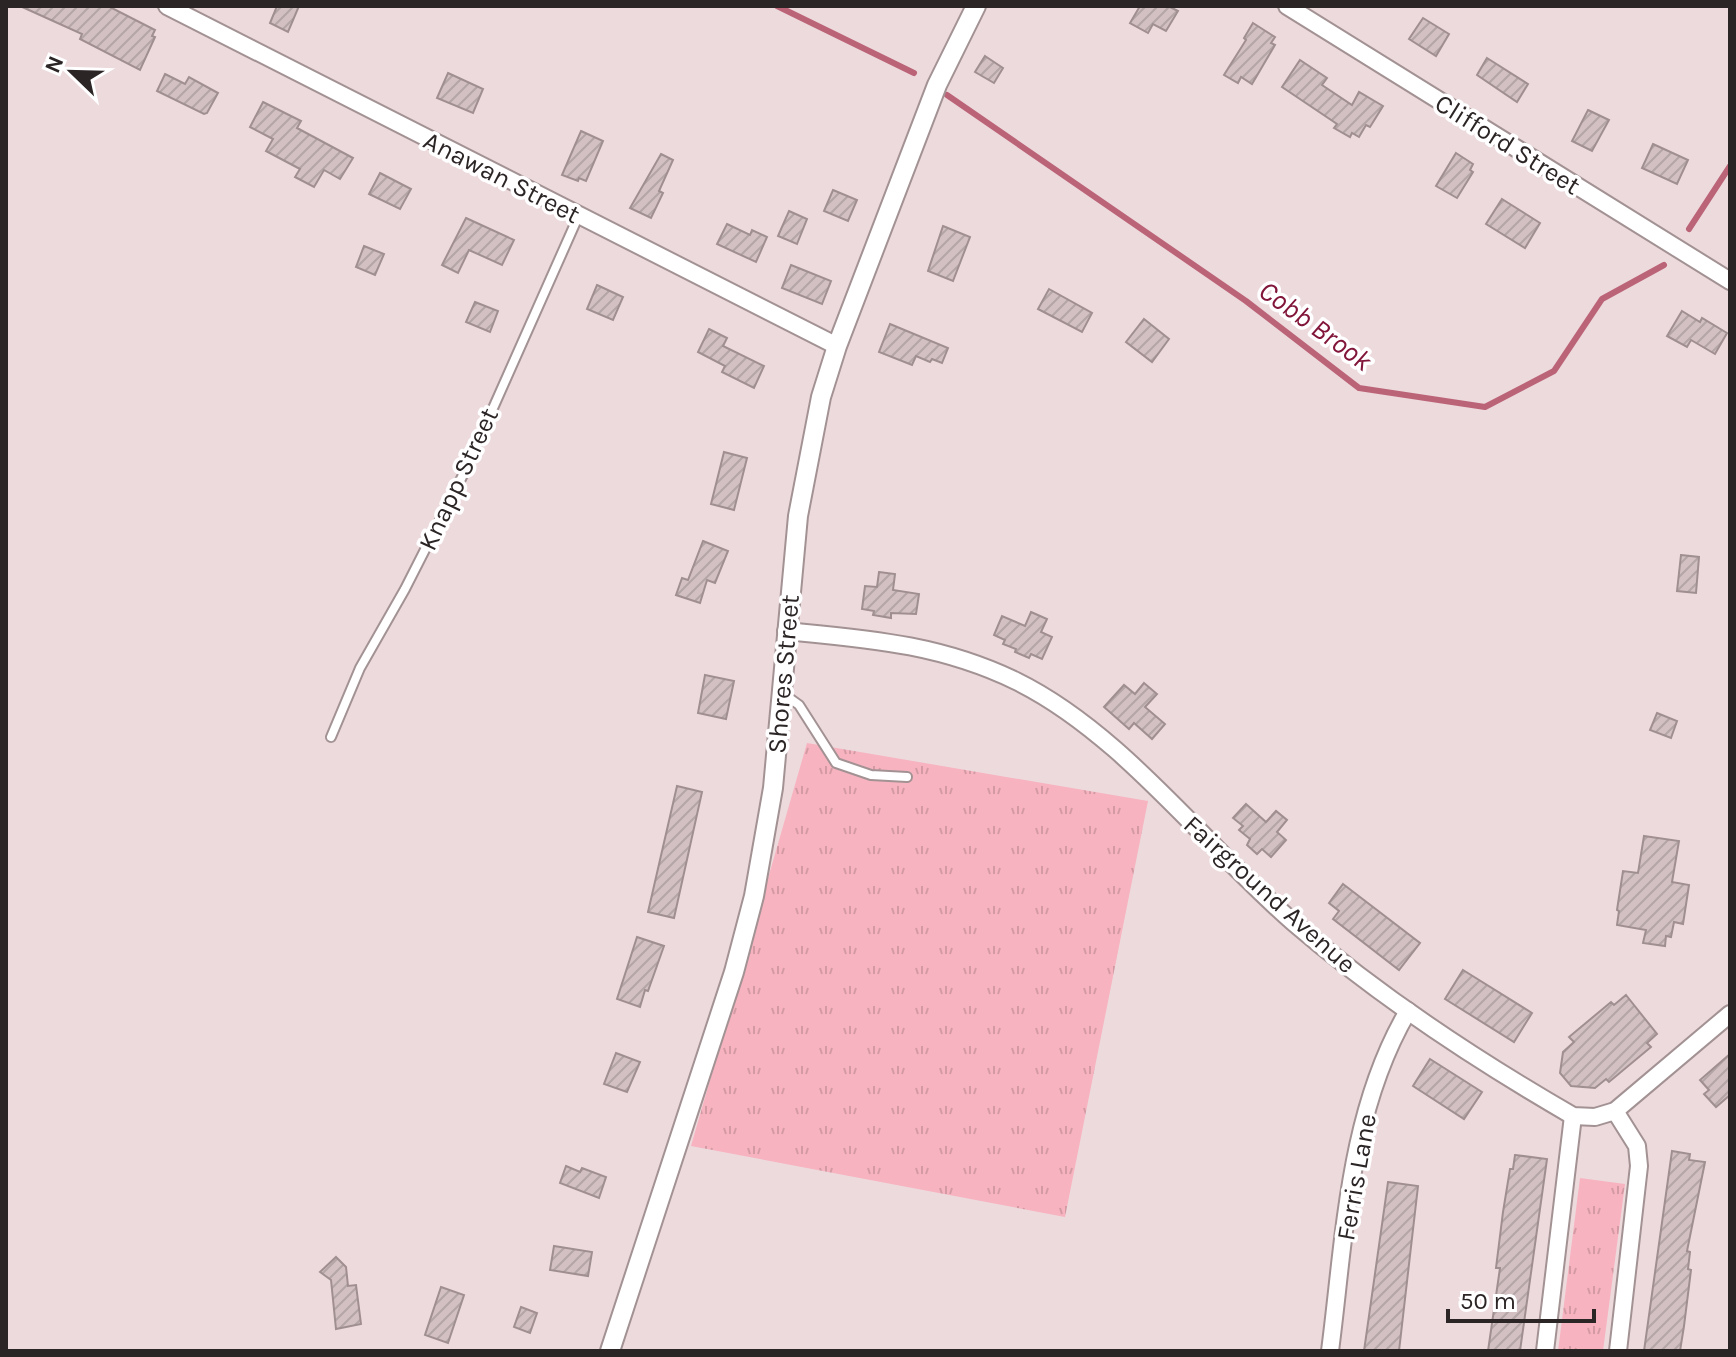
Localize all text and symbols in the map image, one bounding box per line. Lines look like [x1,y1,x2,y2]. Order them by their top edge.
north arrow [32,32,112,112]
text: N [39,52,70,77]
street label: Clifford Street [1429,87,1586,201]
street label: Anawan Street [418,125,585,230]
water label: Cobb Brook [1253,273,1379,378]
street label: Knapp Street [412,403,505,555]
street label: Shores Street [761,593,806,755]
street label: Fairground Avenue [1177,809,1362,980]
street label: Ferris Lane [1330,1111,1383,1243]
scale bar [1448,1273,1594,1323]
text: 50 m [1460,1287,1516,1315]

